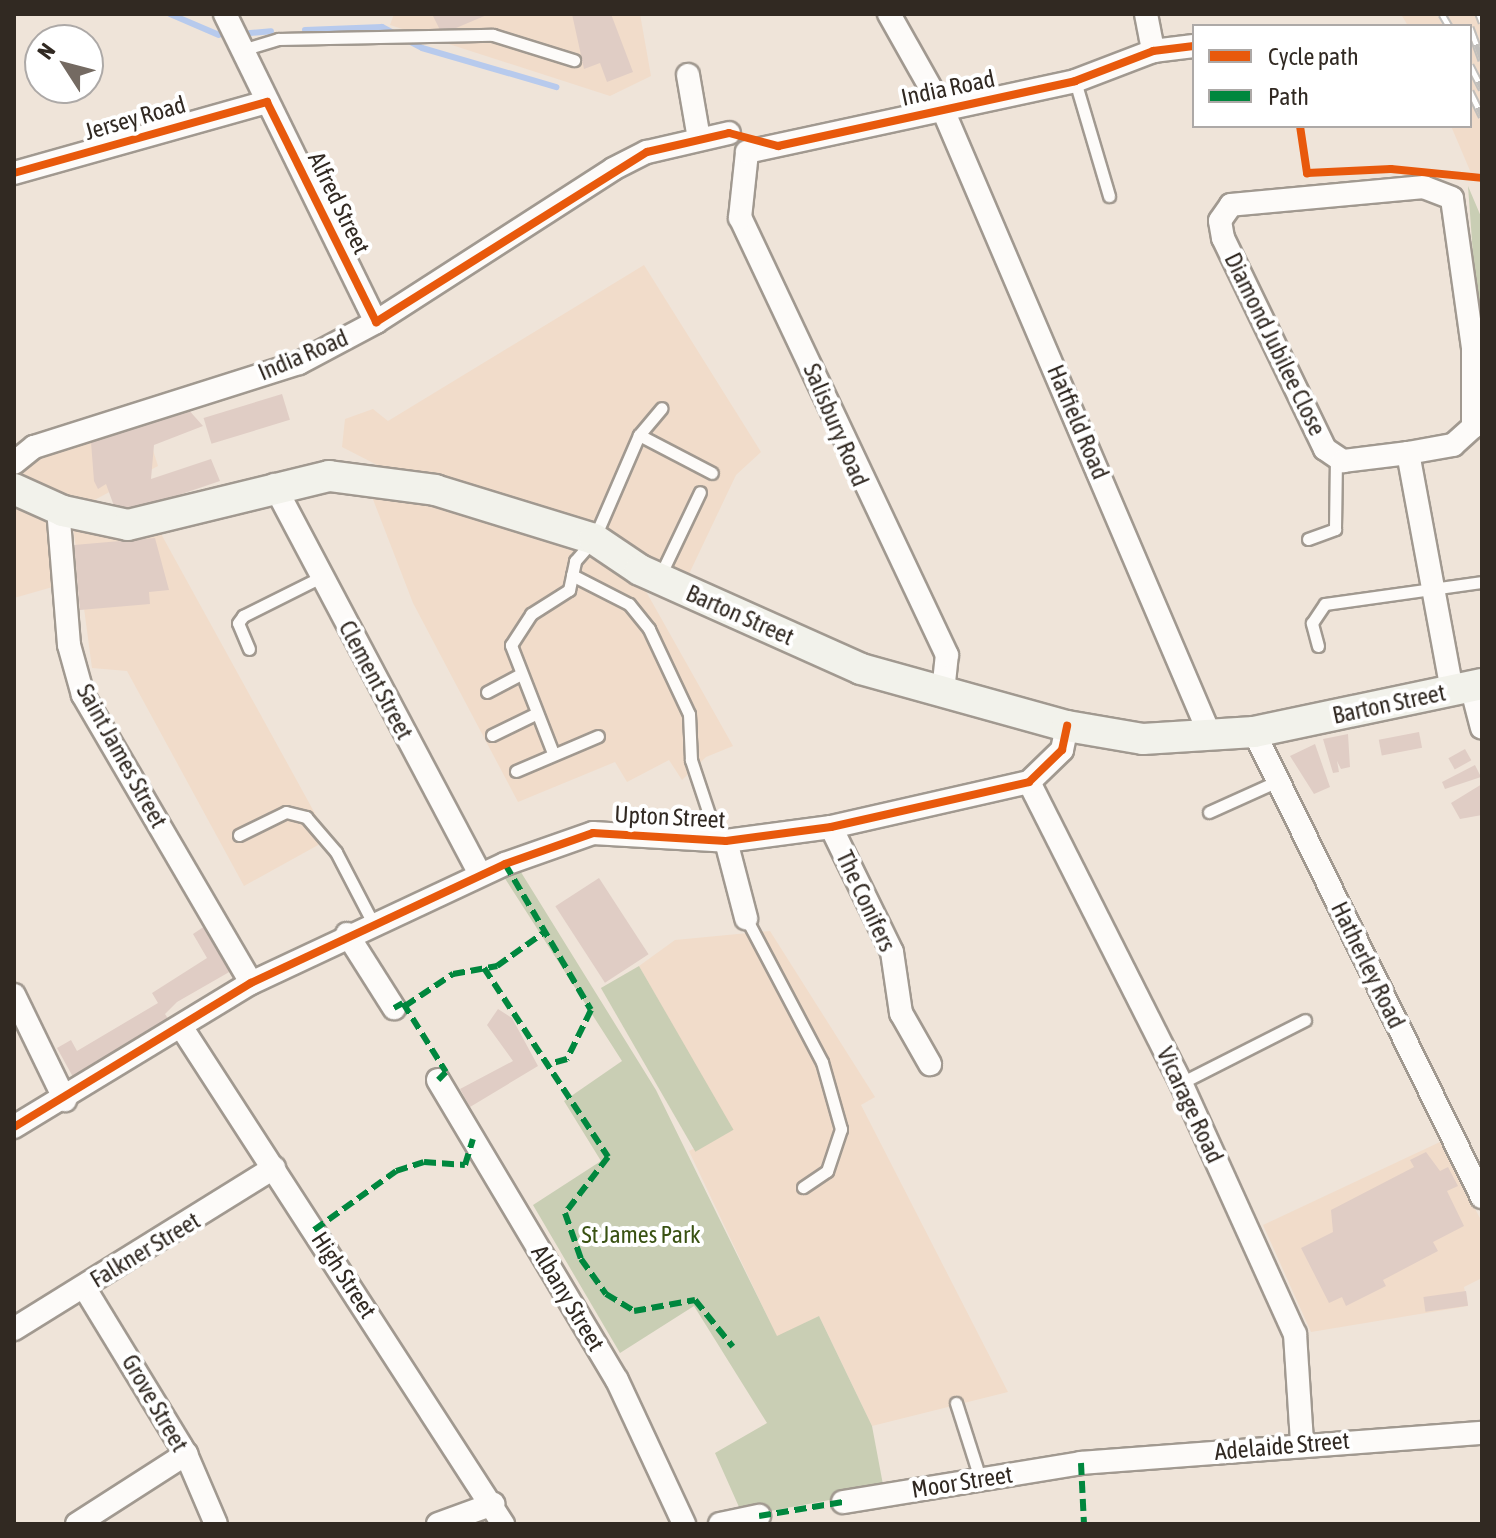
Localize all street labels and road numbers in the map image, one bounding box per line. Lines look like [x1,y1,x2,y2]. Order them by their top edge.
street label: India Road [899,64,997,112]
street label: Jersey Road [81,90,189,146]
street label: Alfred Street [302,147,376,259]
street label: Diamond Jubilee Close [1218,248,1332,440]
street label: India Road [254,323,352,387]
street label: Salisbury Road [797,359,875,491]
street label: Hatfield Road [1041,360,1115,484]
street label: Barton Street [682,578,798,652]
street label: Clement Street [333,616,419,744]
street label: Barton Street [1330,678,1448,730]
street label: Saint James Street [71,679,173,833]
street label: Upton Street [614,800,726,834]
street label: The Conifers [830,846,902,956]
street label: Hatherley Road [1325,897,1411,1033]
street label: Vicarage Road [1151,1042,1229,1168]
street label: Falkner Street [85,1206,205,1294]
street label: High Street [305,1226,383,1324]
street label: Albany Street [525,1240,611,1356]
street label: Grove Street [116,1349,194,1457]
street label: Adelaide Street [1213,1426,1351,1466]
street label: Moor Street [910,1460,1014,1504]

